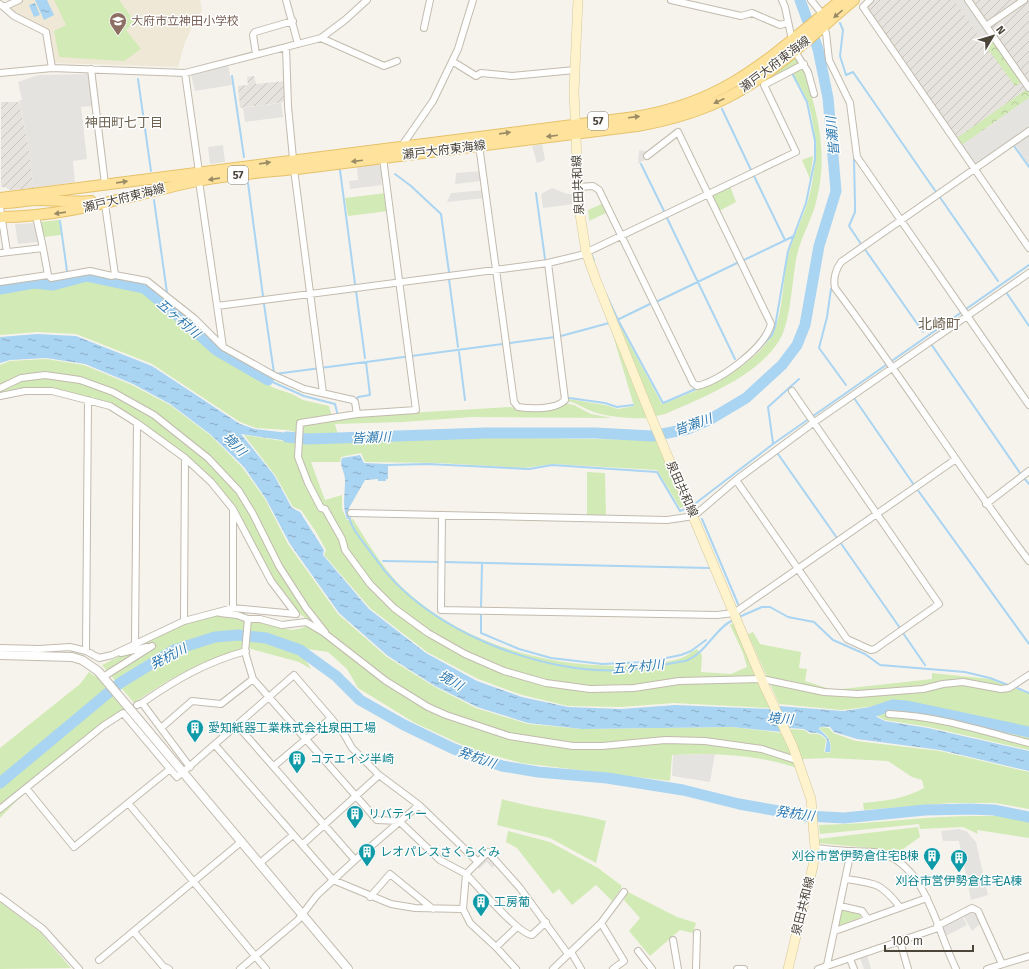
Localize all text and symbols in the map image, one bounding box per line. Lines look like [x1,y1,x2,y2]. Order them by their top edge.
one-way arrow [832,9,843,18]
school or university icon: 大府市立神田小学校 [108,11,128,36]
place label: 大府市立神田小学校 [131,14,239,28]
north arrow [973,16,1013,56]
text: N [993,23,1008,37]
street label: 瀬戸大府東海線 [737,33,813,95]
one-way arrow [714,98,725,104]
road number: 57 [588,112,608,130]
one-way arrow [627,114,640,120]
water label: 皆瀬川 [823,114,842,156]
district label: 神田町七丁目 [85,115,163,130]
one-way arrow [499,130,511,136]
one-way arrow [546,133,558,139]
street label: 瀬戸大府東海線 [401,138,487,162]
street label: 泉田共和線 [569,155,587,215]
one-way arrow [351,158,363,164]
one-way arrow [259,160,271,166]
road number: 57 [228,166,248,184]
one-way arrow [208,176,220,182]
one-way arrow [116,179,128,185]
street label: 瀬戸大府東海線 [82,181,166,215]
one-way arrow [54,210,66,216]
water label: 五ヶ村川 [154,296,205,342]
district label: 北崎町 [918,316,960,333]
water label: 皆瀬川 [672,410,716,438]
water label: 皆瀬川 [351,429,393,446]
water label: 境川 [220,430,250,460]
street label: 泉田共和線 [663,459,701,519]
water label: 発杭川 [147,640,191,672]
water label: 五ヶ村川 [611,657,667,676]
water label: 境川 [436,667,467,694]
water label: 境川 [766,710,795,727]
building icon: 愛知紙器工業株式会社泉田工場 [185,718,205,743]
place label: 愛知紙器工業株式会社泉田工場 [208,721,376,735]
water label: 発杭川 [456,744,500,772]
building icon: コテエイジ半崎 [287,749,307,774]
place label: コテエイジ半崎 [310,752,394,766]
water label: 発杭川 [775,803,817,824]
building icon: リバティー [345,804,365,829]
place label: リバティー [368,807,427,821]
building icon: レオパレスさくらぐみ [357,842,377,867]
place label: レオパレスさくらぐみ [380,845,500,859]
building icon: 刈谷市営伊勢倉住宅B棟 [922,846,942,871]
building icon: 刈谷市営伊勢倉住宅A棟 [949,848,969,873]
place label: 刈谷市営伊勢倉住宅B棟 [792,849,919,863]
place label: 刈谷市営伊勢倉住宅A棟 [896,874,1022,888]
street label: 泉田共和線 [789,875,817,937]
building icon: 工房葡 [471,892,491,917]
place label: 工房葡 [494,895,530,909]
scale bar [885,927,973,953]
text: 100 m [891,934,923,948]

